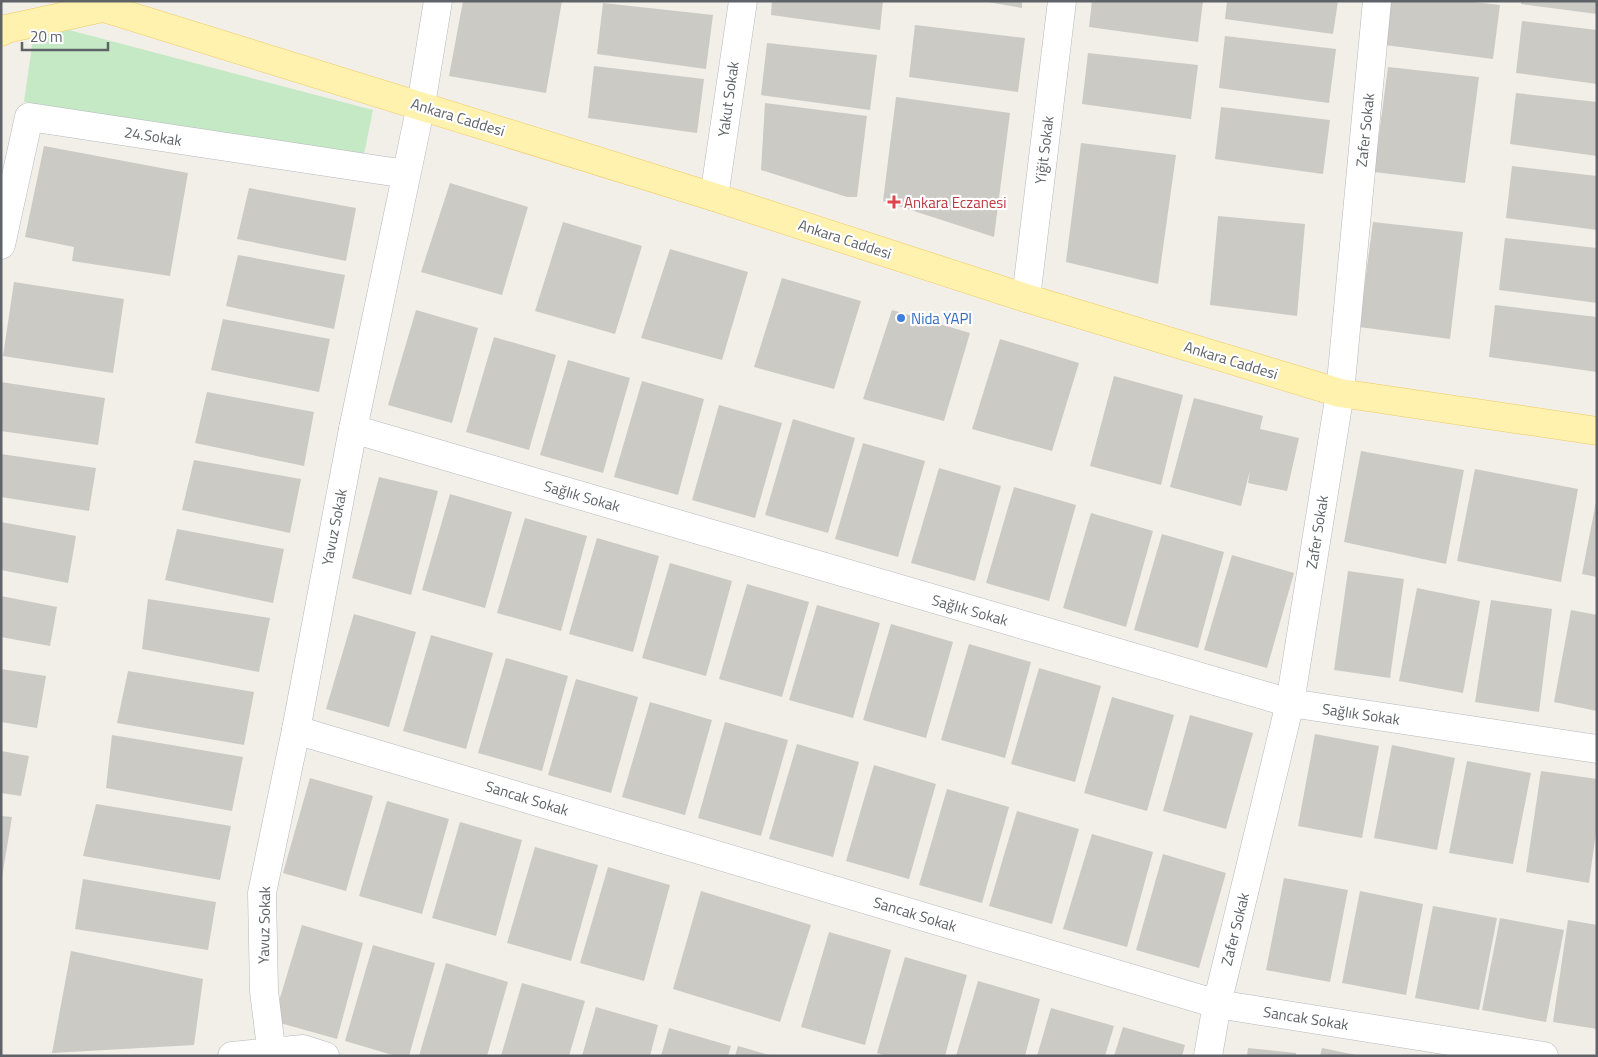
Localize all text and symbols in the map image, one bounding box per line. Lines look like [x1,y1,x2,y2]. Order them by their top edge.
scale bar [22,20,109,52]
text: 20 m [30,25,63,48]
street label: Yakut Sokak [711,60,745,138]
street label: Ankara Caddesi [408,92,508,142]
street label: Zafer Sokak [1350,92,1380,168]
street label: Yiğit Sokak [1028,114,1060,186]
street label: 24.Sokak [123,120,183,152]
place label: Ankara Eczanesi [904,191,1007,214]
marker: Ankara Eczanesi [888,196,900,208]
street label: Ankara Caddesi [795,213,895,265]
place label: Nida YAPI [911,307,972,330]
marker: Nida YAPI [895,312,907,324]
street label: Ankara Caddesi [1181,335,1281,385]
street label: Sağlık Sokak [541,474,623,518]
street label: Yavuz Sokak [315,487,353,567]
street label: Zafer Sokak [1300,493,1334,571]
street label: Sağlık Sokak [929,588,1011,632]
street label: Sağlık Sokak [1321,697,1401,731]
street label: Sancak Sokak [482,774,572,822]
street label: Yavuz Sokak [252,886,276,964]
street label: Sancak Sokak [870,890,960,938]
street label: Zafer Sokak [1215,890,1255,968]
street label: Sancak Sokak [1262,1000,1350,1036]

